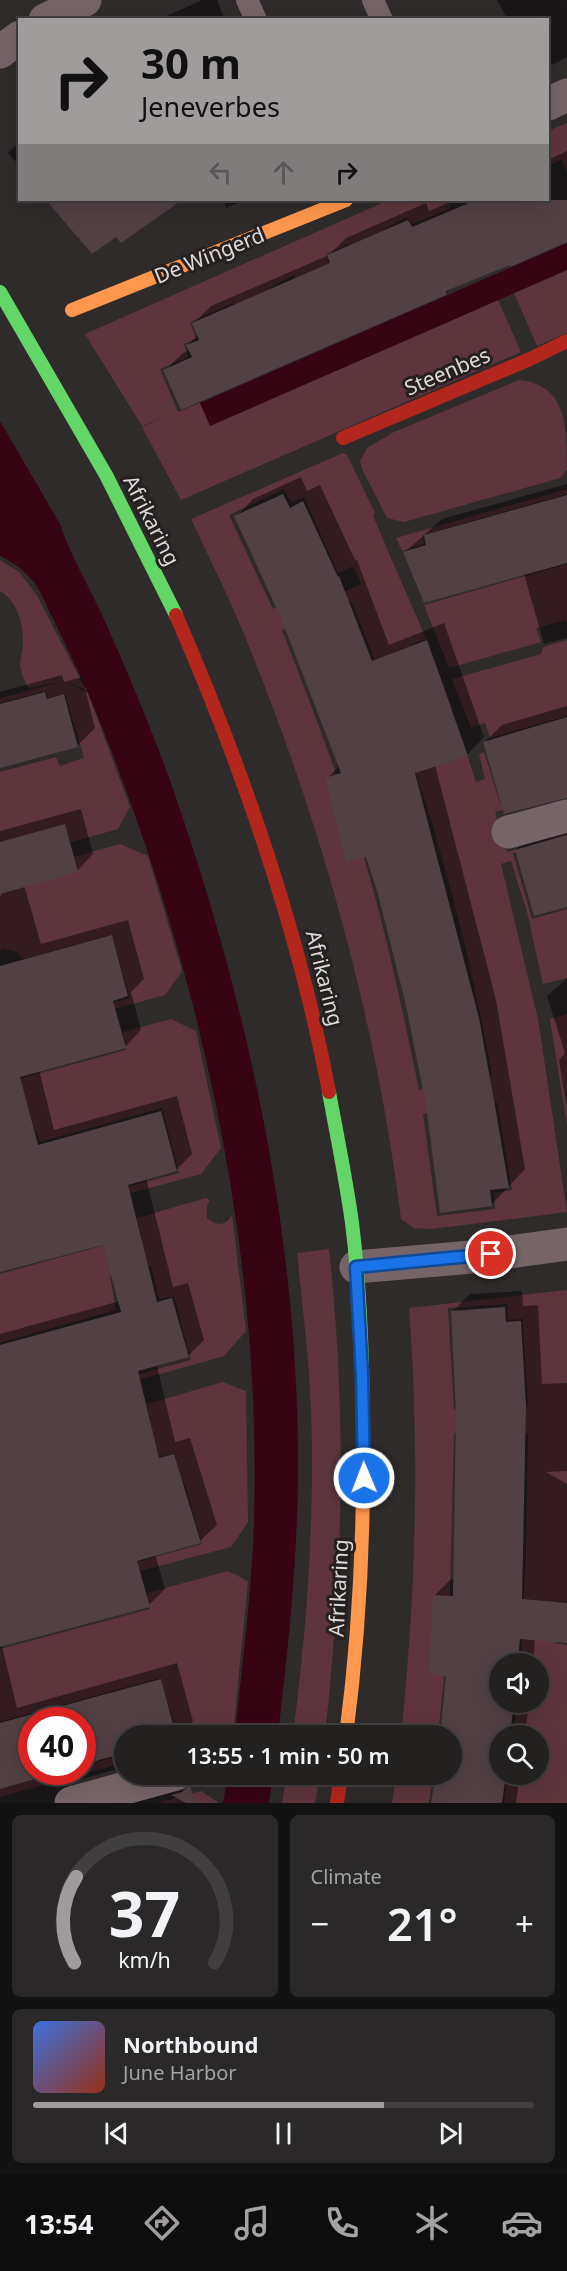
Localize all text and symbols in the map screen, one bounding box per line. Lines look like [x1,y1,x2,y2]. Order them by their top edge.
text: 30 m [141,34,241,91]
icon: right [42,42,120,120]
text: Jeneverbes [141,88,280,125]
icon: left [204,156,237,189]
icon: ahead [267,156,300,189]
icon: right [330,156,363,189]
street label: De Wingerd [150,220,268,290]
street label: Steenbes [400,340,494,402]
street label: Afrikaring [117,470,187,570]
street label: Afrikaring [300,927,350,1029]
pin [465,1228,516,1279]
icon: arrive [474,1237,507,1270]
position arrow [332,1446,396,1510]
street label: Afrikaring [321,1538,355,1638]
map controls [489,1653,549,1785]
button: sound [489,1653,549,1713]
speed limit sign: 40 [18,1707,96,1785]
button: search [489,1725,549,1785]
text: 13:55 · 1 min · 50 m [186,1740,390,1770]
text: Climate [311,1863,382,1890]
text: 37 [109,1870,180,1955]
text: 21° [387,1893,458,1954]
text: − [311,1901,329,1946]
text: + [515,1901,534,1946]
text: km/h [118,1945,171,1974]
text: Northbound [123,2029,258,2059]
text: June Harbor [123,2059,237,2086]
icon: previous [100,2117,133,2150]
icon: pause [267,2117,300,2150]
icon: next [434,2117,467,2150]
icon: directions [141,2202,183,2244]
icon: music [231,2202,273,2244]
icon: phone [321,2202,363,2244]
icon: climate [411,2202,453,2244]
icon: car [501,2202,543,2244]
text: 13:54 [24,2205,93,2242]

